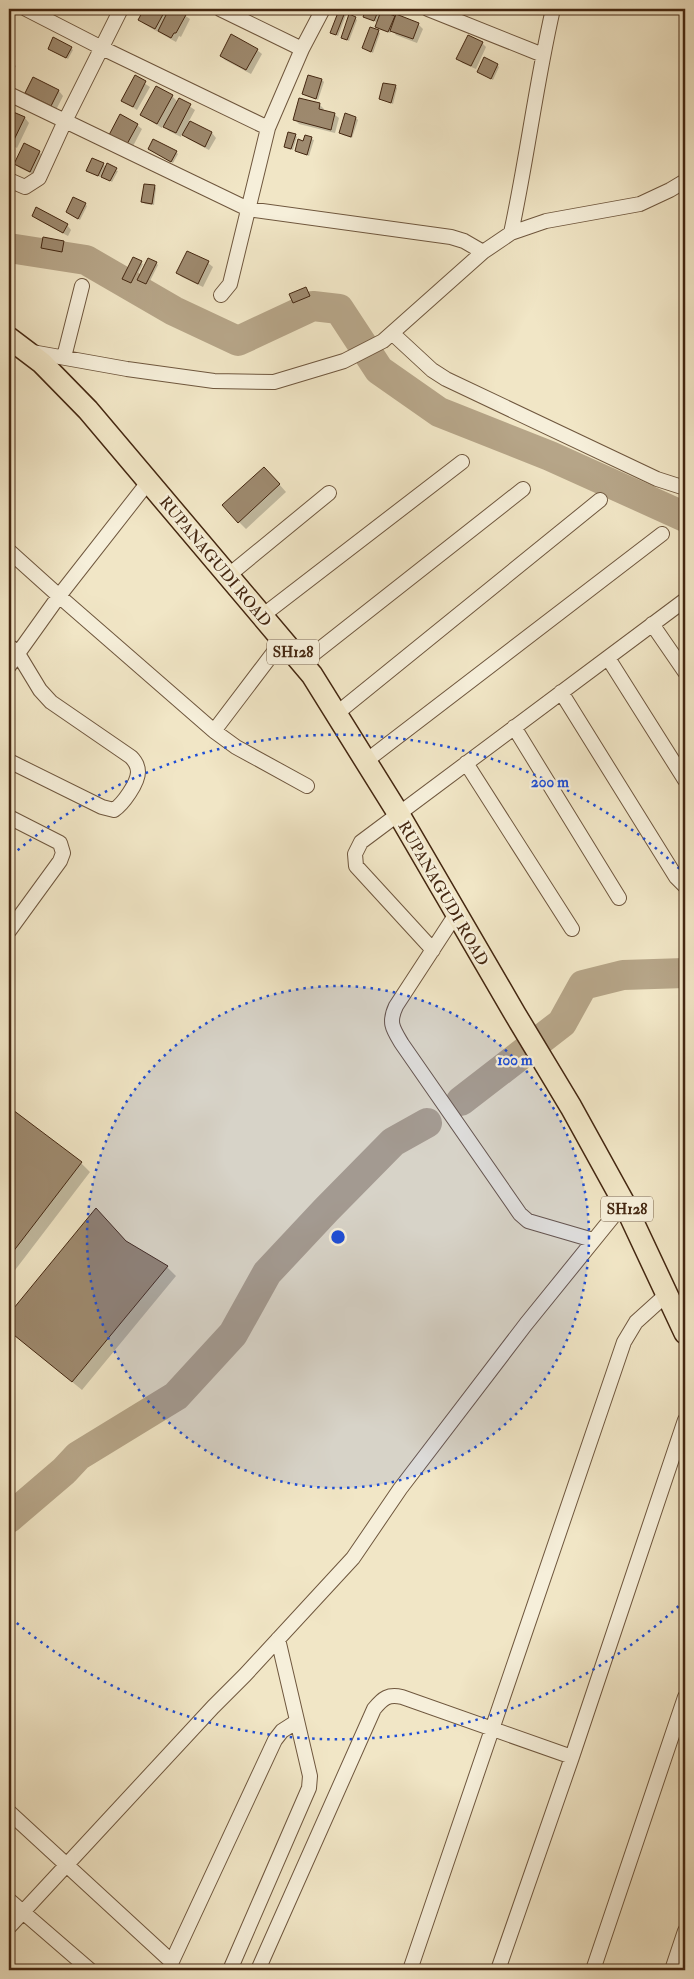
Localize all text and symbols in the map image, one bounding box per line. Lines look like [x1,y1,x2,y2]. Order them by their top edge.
street label: RUPANAGUDI ROAD [155,492,276,631]
road number: SH128 [267,640,319,664]
text: 200 m [531,773,569,792]
street label: RUPANAGUDI ROAD [393,817,493,970]
text: 100 m [497,1051,533,1070]
road number: SH128 [601,1196,653,1222]
centre of rings [329,1228,347,1246]

